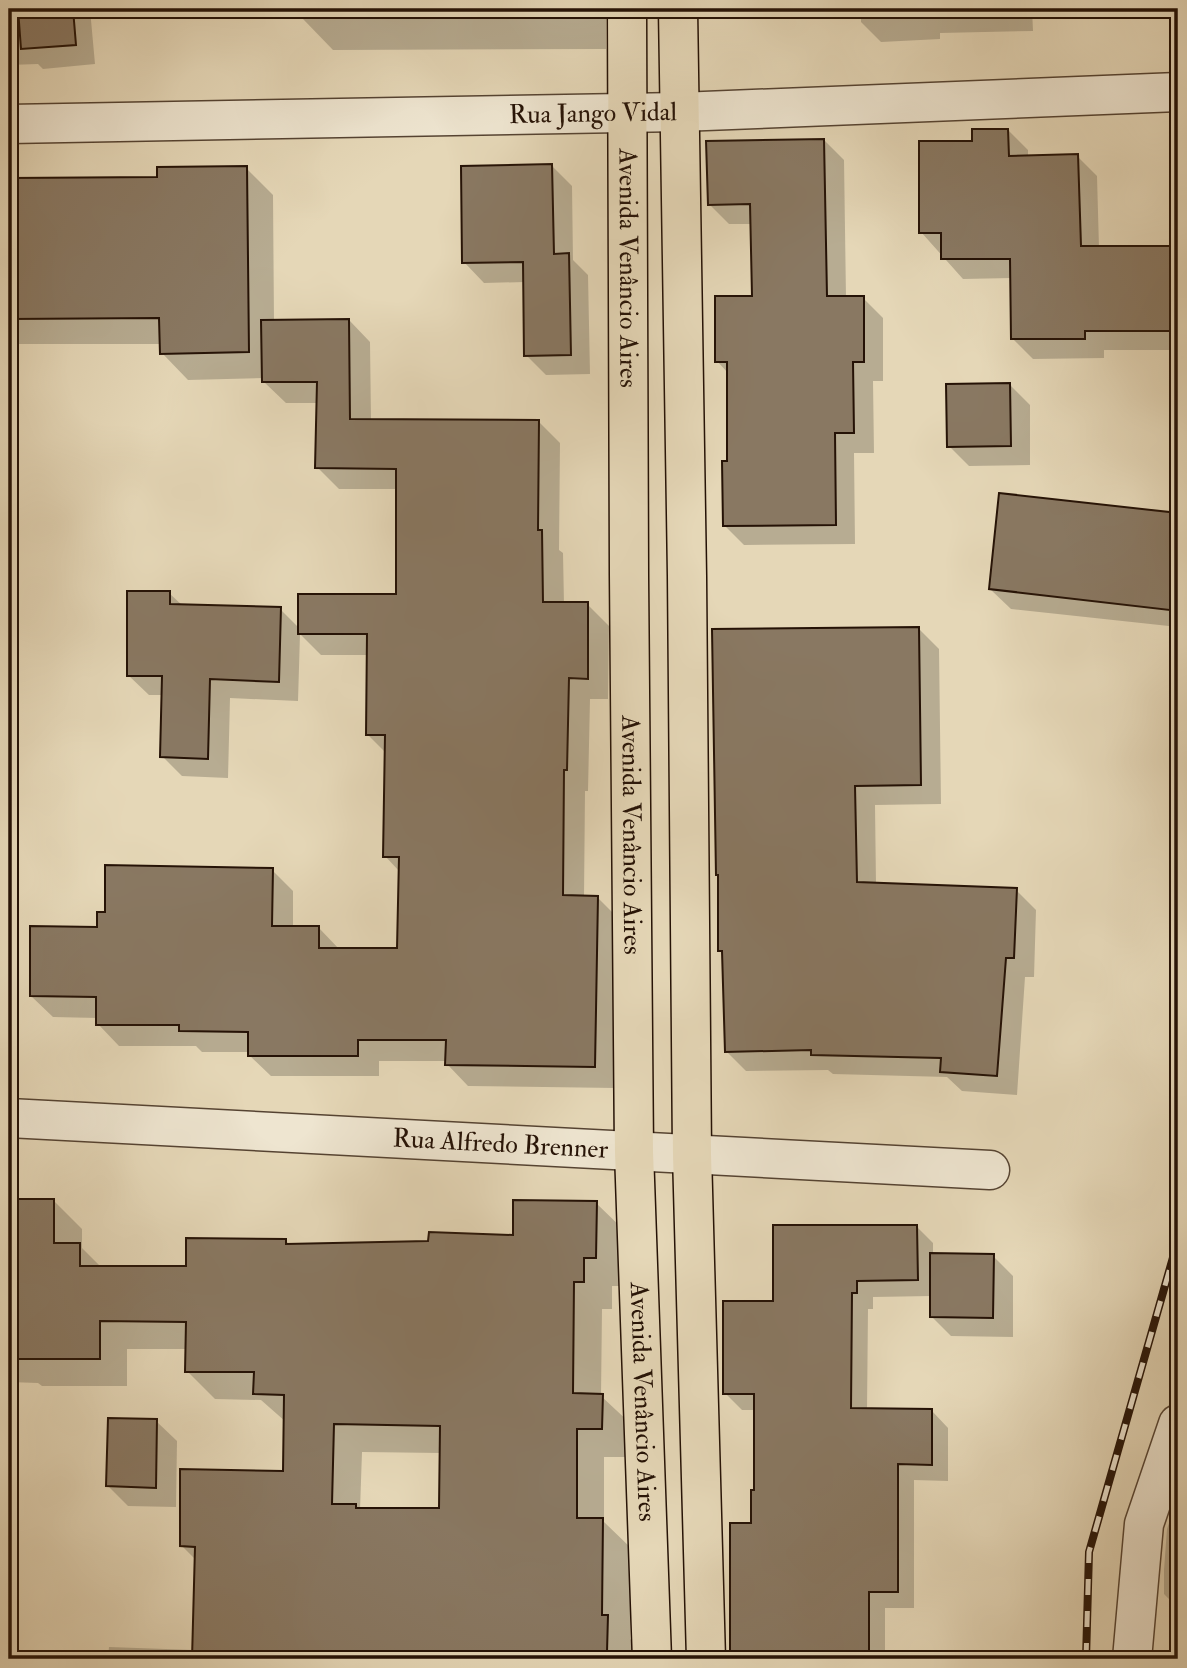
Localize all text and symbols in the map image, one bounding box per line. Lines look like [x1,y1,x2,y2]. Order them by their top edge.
street label: Rua Jango Vidal [509,96,678,131]
street label: Avenida Venâncio Aires [611,147,644,388]
street label: Avenida Venâncio Aires [614,714,648,955]
street label: Rua Alfredo Brenner [392,1122,609,1166]
street label: Avenida Venâncio Aires [623,1280,663,1522]

